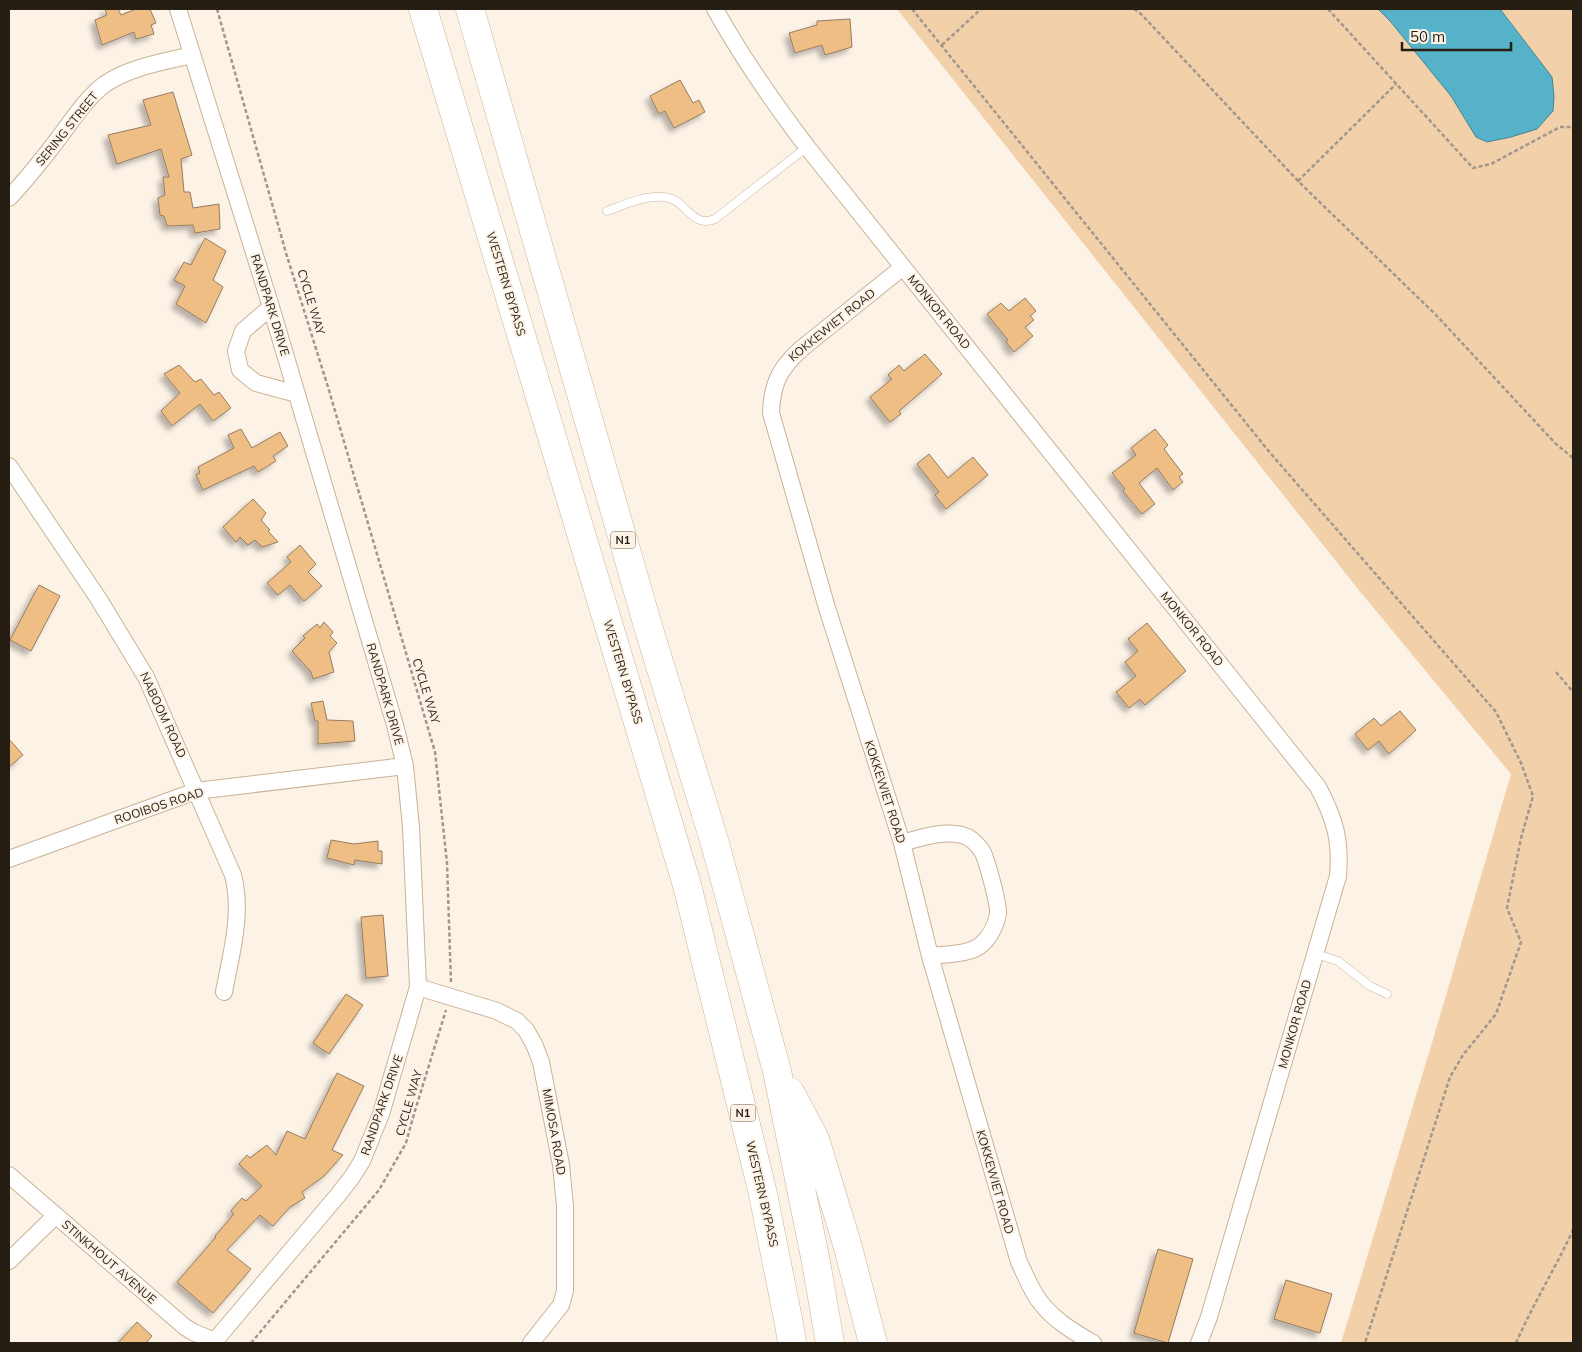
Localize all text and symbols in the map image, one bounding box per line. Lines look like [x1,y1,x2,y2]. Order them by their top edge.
scale bar [1402,20,1511,52]
text: 50 m [1410,27,1445,46]
street label: SERING STREET [32,88,102,169]
street label: WESTERN BYPASS [483,230,529,338]
street label: RANDPARK DRIVE [248,252,293,358]
street label: CYCLE WAY [294,267,329,337]
street label: MONKOR ROAD [905,271,974,352]
street label: KOKKEWIET ROAD [785,285,878,364]
road number: N1 [610,532,636,548]
street label: MONKOR ROAD [1158,588,1227,669]
street label: WESTERN BYPASS [600,618,646,726]
street label: RANDPARK DRIVE [364,641,407,747]
street label: CYCLE WAY [409,656,444,726]
street label: NABOOM ROAD [137,669,190,760]
street label: KOKKEWIET ROAD [862,738,909,845]
street label: ROOIBOS ROAD [112,784,205,827]
street label: MONKOR ROAD [1275,978,1314,1070]
street label: RANDPARK DRIVE [357,1052,406,1157]
street label: CYCLE WAY [392,1068,425,1137]
street label: MIMOSA ROAD [540,1088,569,1176]
road number: N1 [730,1104,756,1122]
street label: KOKKEWIET ROAD [973,1128,1018,1236]
street label: WESTERN BYPASS [743,1139,782,1248]
street label: STINKHOUT AVENUE [59,1217,160,1307]

